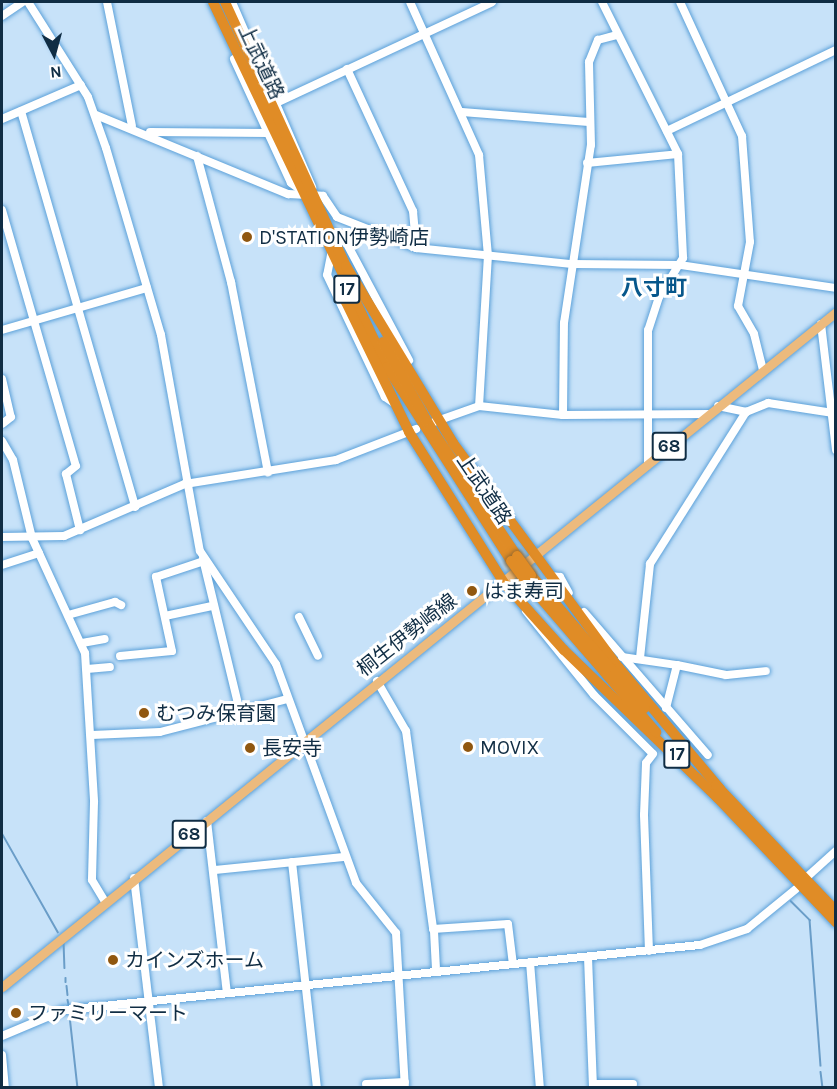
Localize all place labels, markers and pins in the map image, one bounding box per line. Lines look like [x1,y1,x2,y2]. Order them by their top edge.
place label: D'STATION伊勢崎店 [259,225,429,249]
marker: D'STATION伊勢崎店 [240,230,254,244]
place label: はま寿司 [484,579,564,603]
marker: はま寿司 [465,584,479,598]
place label: むつみ保育園 [156,701,276,725]
marker: むつみ保育園 [137,706,151,720]
place label: MOVIX [480,735,539,759]
place label: 長安寺 [262,736,322,760]
marker: MOVIX [461,740,475,754]
marker: 長安寺 [243,741,257,755]
place label: カインズホーム [125,948,265,972]
marker: カインズホーム [106,953,120,967]
place label: ファミリーマート [28,1001,188,1025]
marker: ファミリーマート [9,1006,23,1020]

